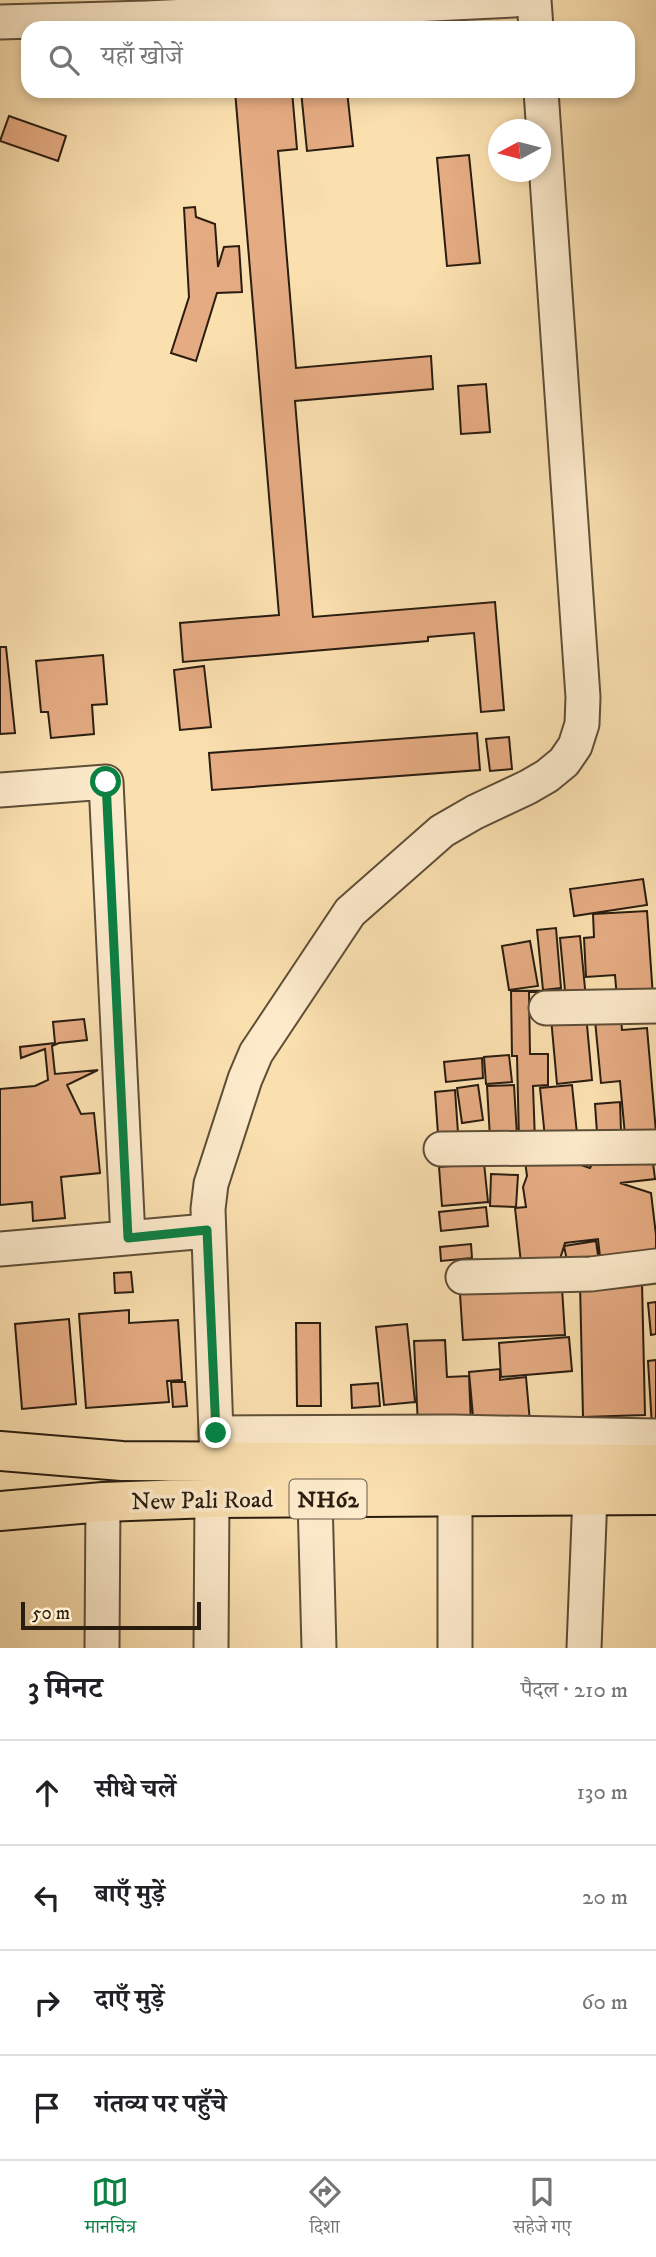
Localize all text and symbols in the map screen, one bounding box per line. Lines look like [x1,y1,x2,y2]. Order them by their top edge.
search box [21,21,635,98]
text: यहाँ खोजें [101,40,183,73]
icon: search [45,41,83,79]
north arrow [488,119,551,182]
route start [90,766,121,797]
route end [200,1417,231,1448]
road number: NH62 [290,1480,366,1518]
street label: New Pali Road [131,1485,273,1517]
scale bar [21,1599,201,1631]
text: 50 m [32,1602,70,1625]
text: 3 मिनट [28,1671,102,1708]
text: पैदल · 210 m [521,1676,628,1705]
text: सीधे चलें [95,1773,176,1806]
icon: ahead [28,1774,66,1812]
text: 130 m [576,1778,628,1807]
text: बाएँ मुड़ें [95,1878,165,1911]
icon: left [28,1879,66,1917]
text: 20 m [582,1883,628,1912]
text: दाएँ मुड़ें [95,1983,164,2016]
icon: right [28,1984,66,2022]
text: 60 m [581,1988,628,2017]
text: गंतव्य पर पहुँचे [95,2088,226,2121]
icon: arrive [28,2089,66,2127]
tab: मानचित्र [85,2173,136,2245]
tab: दिशा [306,2173,344,2245]
tab: सहेजे गए [513,2173,571,2245]

